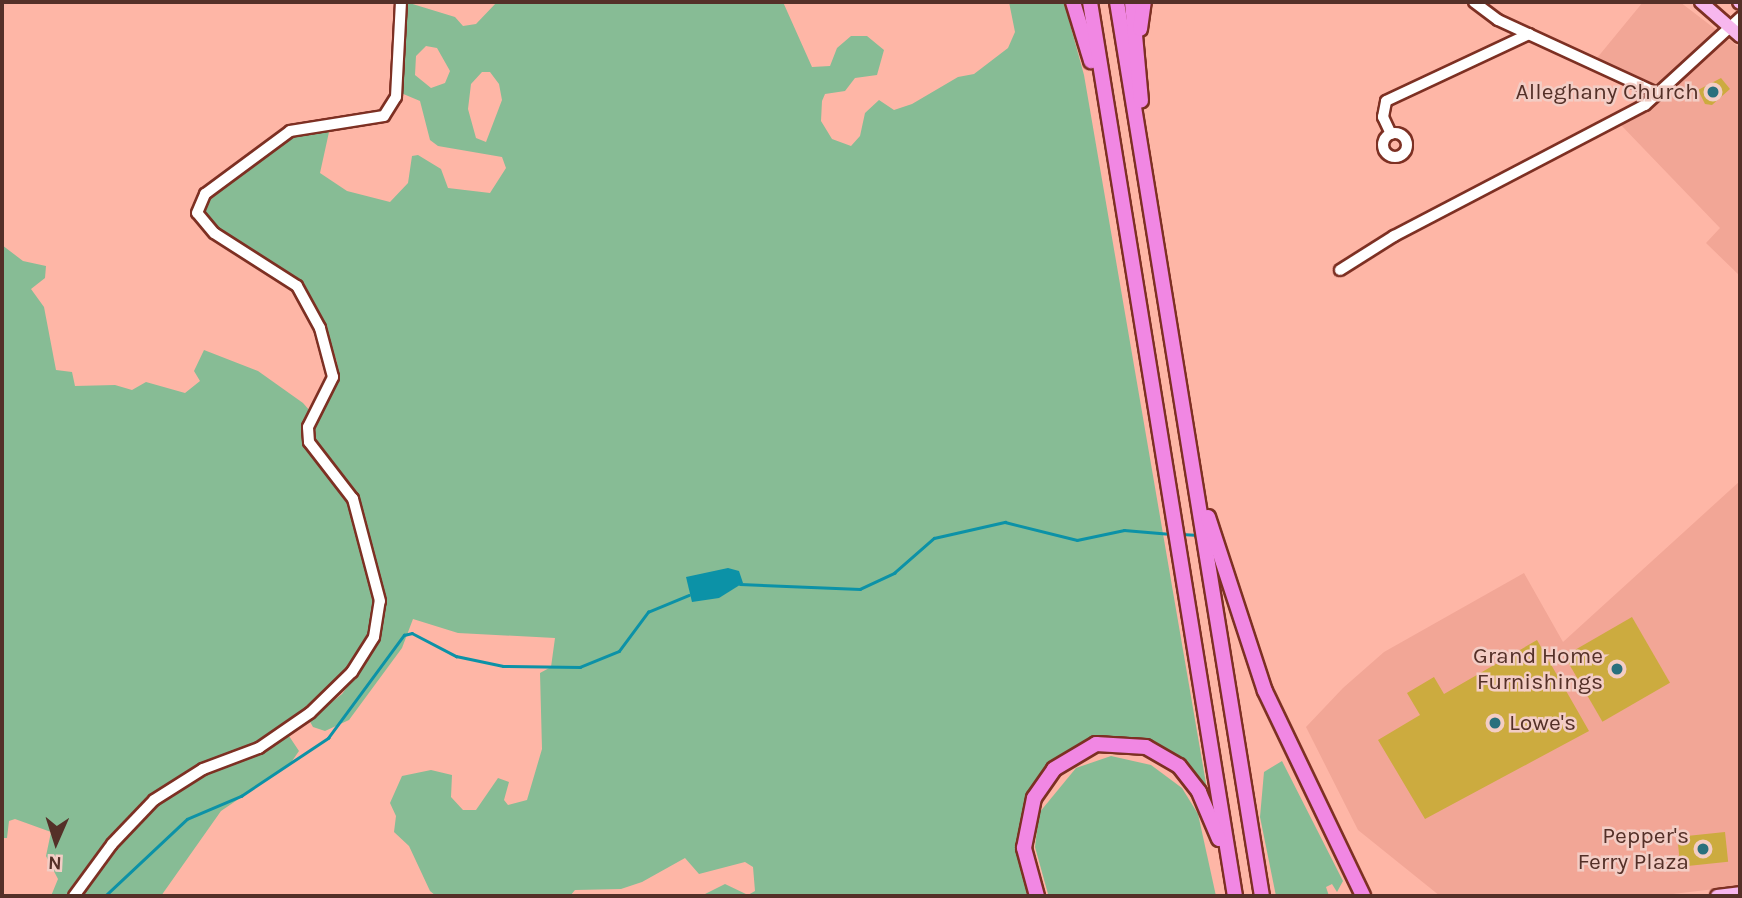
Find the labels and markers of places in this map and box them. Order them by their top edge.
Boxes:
place label: Alleghany Church [1516,78,1699,106]
marker: Alleghany Church [1705,84,1721,100]
place label: Grand Home Furnishings [1473,642,1603,696]
marker: Grand Home Furnishings [1609,661,1625,677]
place label: Lowe's [1509,709,1576,737]
marker: Lowe's [1487,715,1503,731]
place label: Pepper's Ferry Plaza [1578,822,1689,876]
marker: Pepper's Ferry Plaza [1695,841,1711,857]

